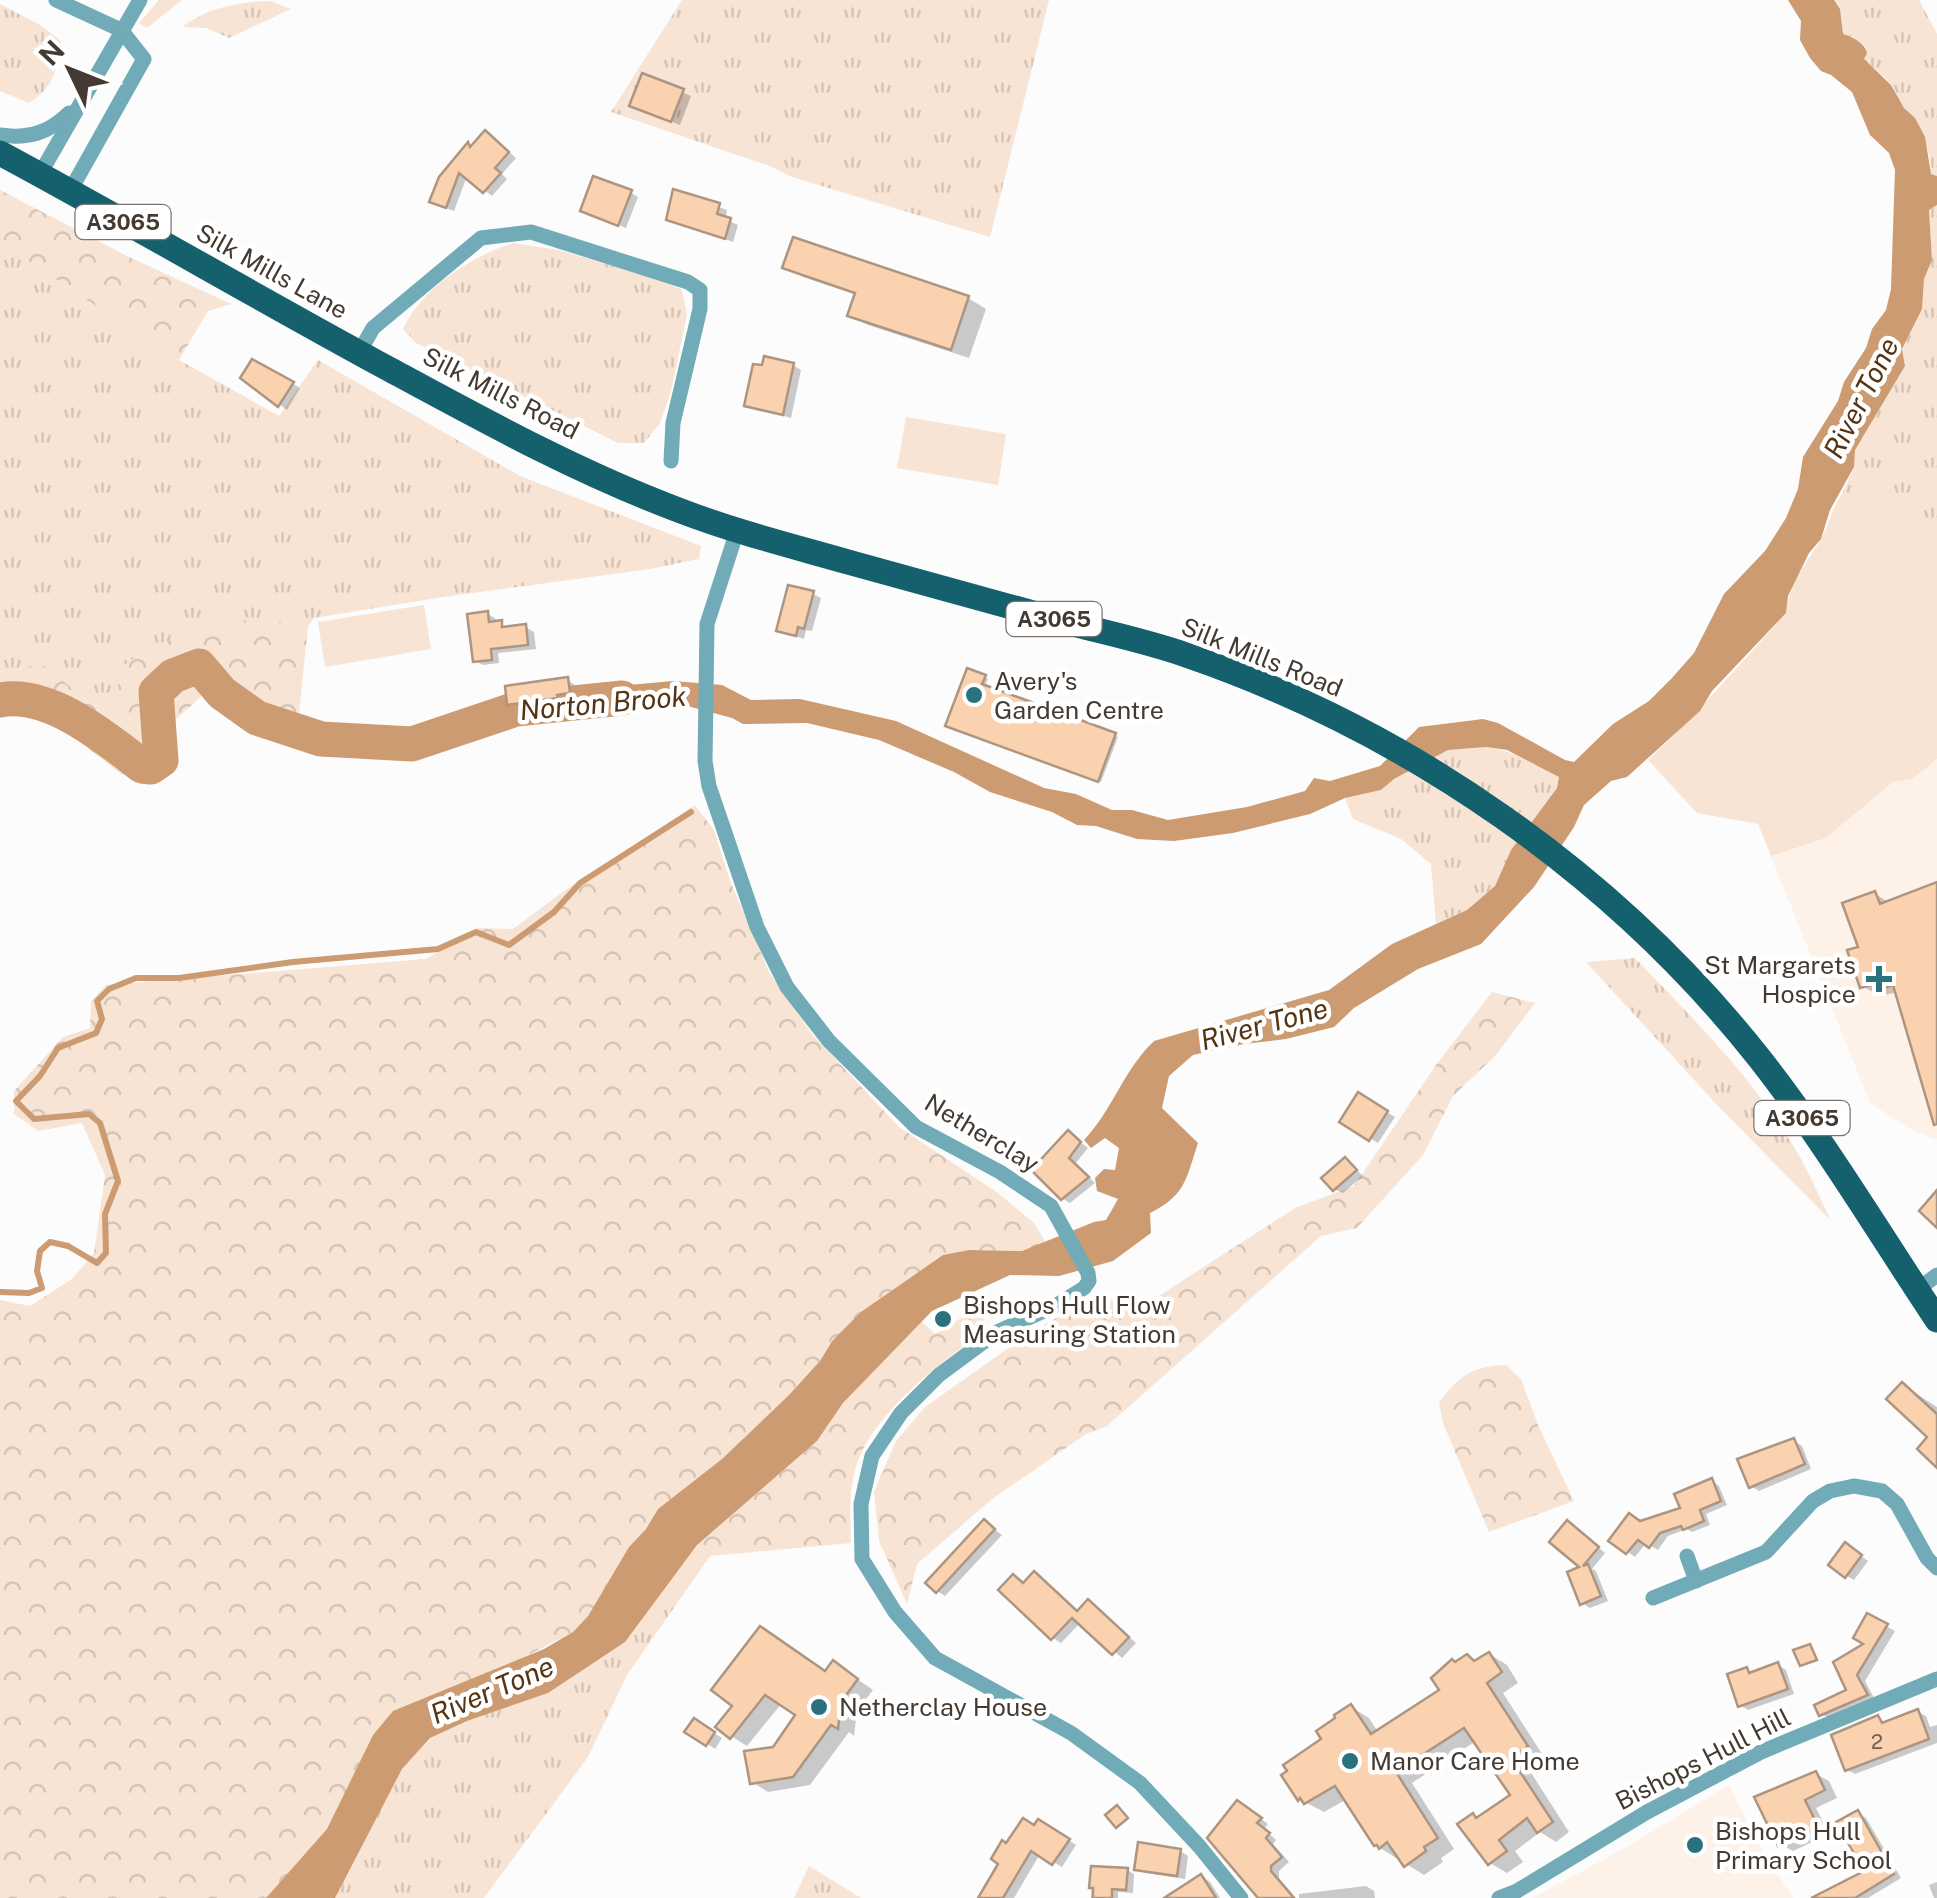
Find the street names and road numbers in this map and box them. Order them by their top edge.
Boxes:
road number: A3065 [76,205,170,239]
street label: Silk Mills Lane [191,217,353,325]
street label: Silk Mills Road [418,341,584,445]
road number: A3065 [1006,602,1102,636]
street label: Silk Mills Road [1177,611,1347,703]
street label: Netherclay [920,1087,1044,1179]
road number: A3065 [1754,1101,1850,1135]
street label: Bishops Hull Hill [1610,1702,1796,1816]

